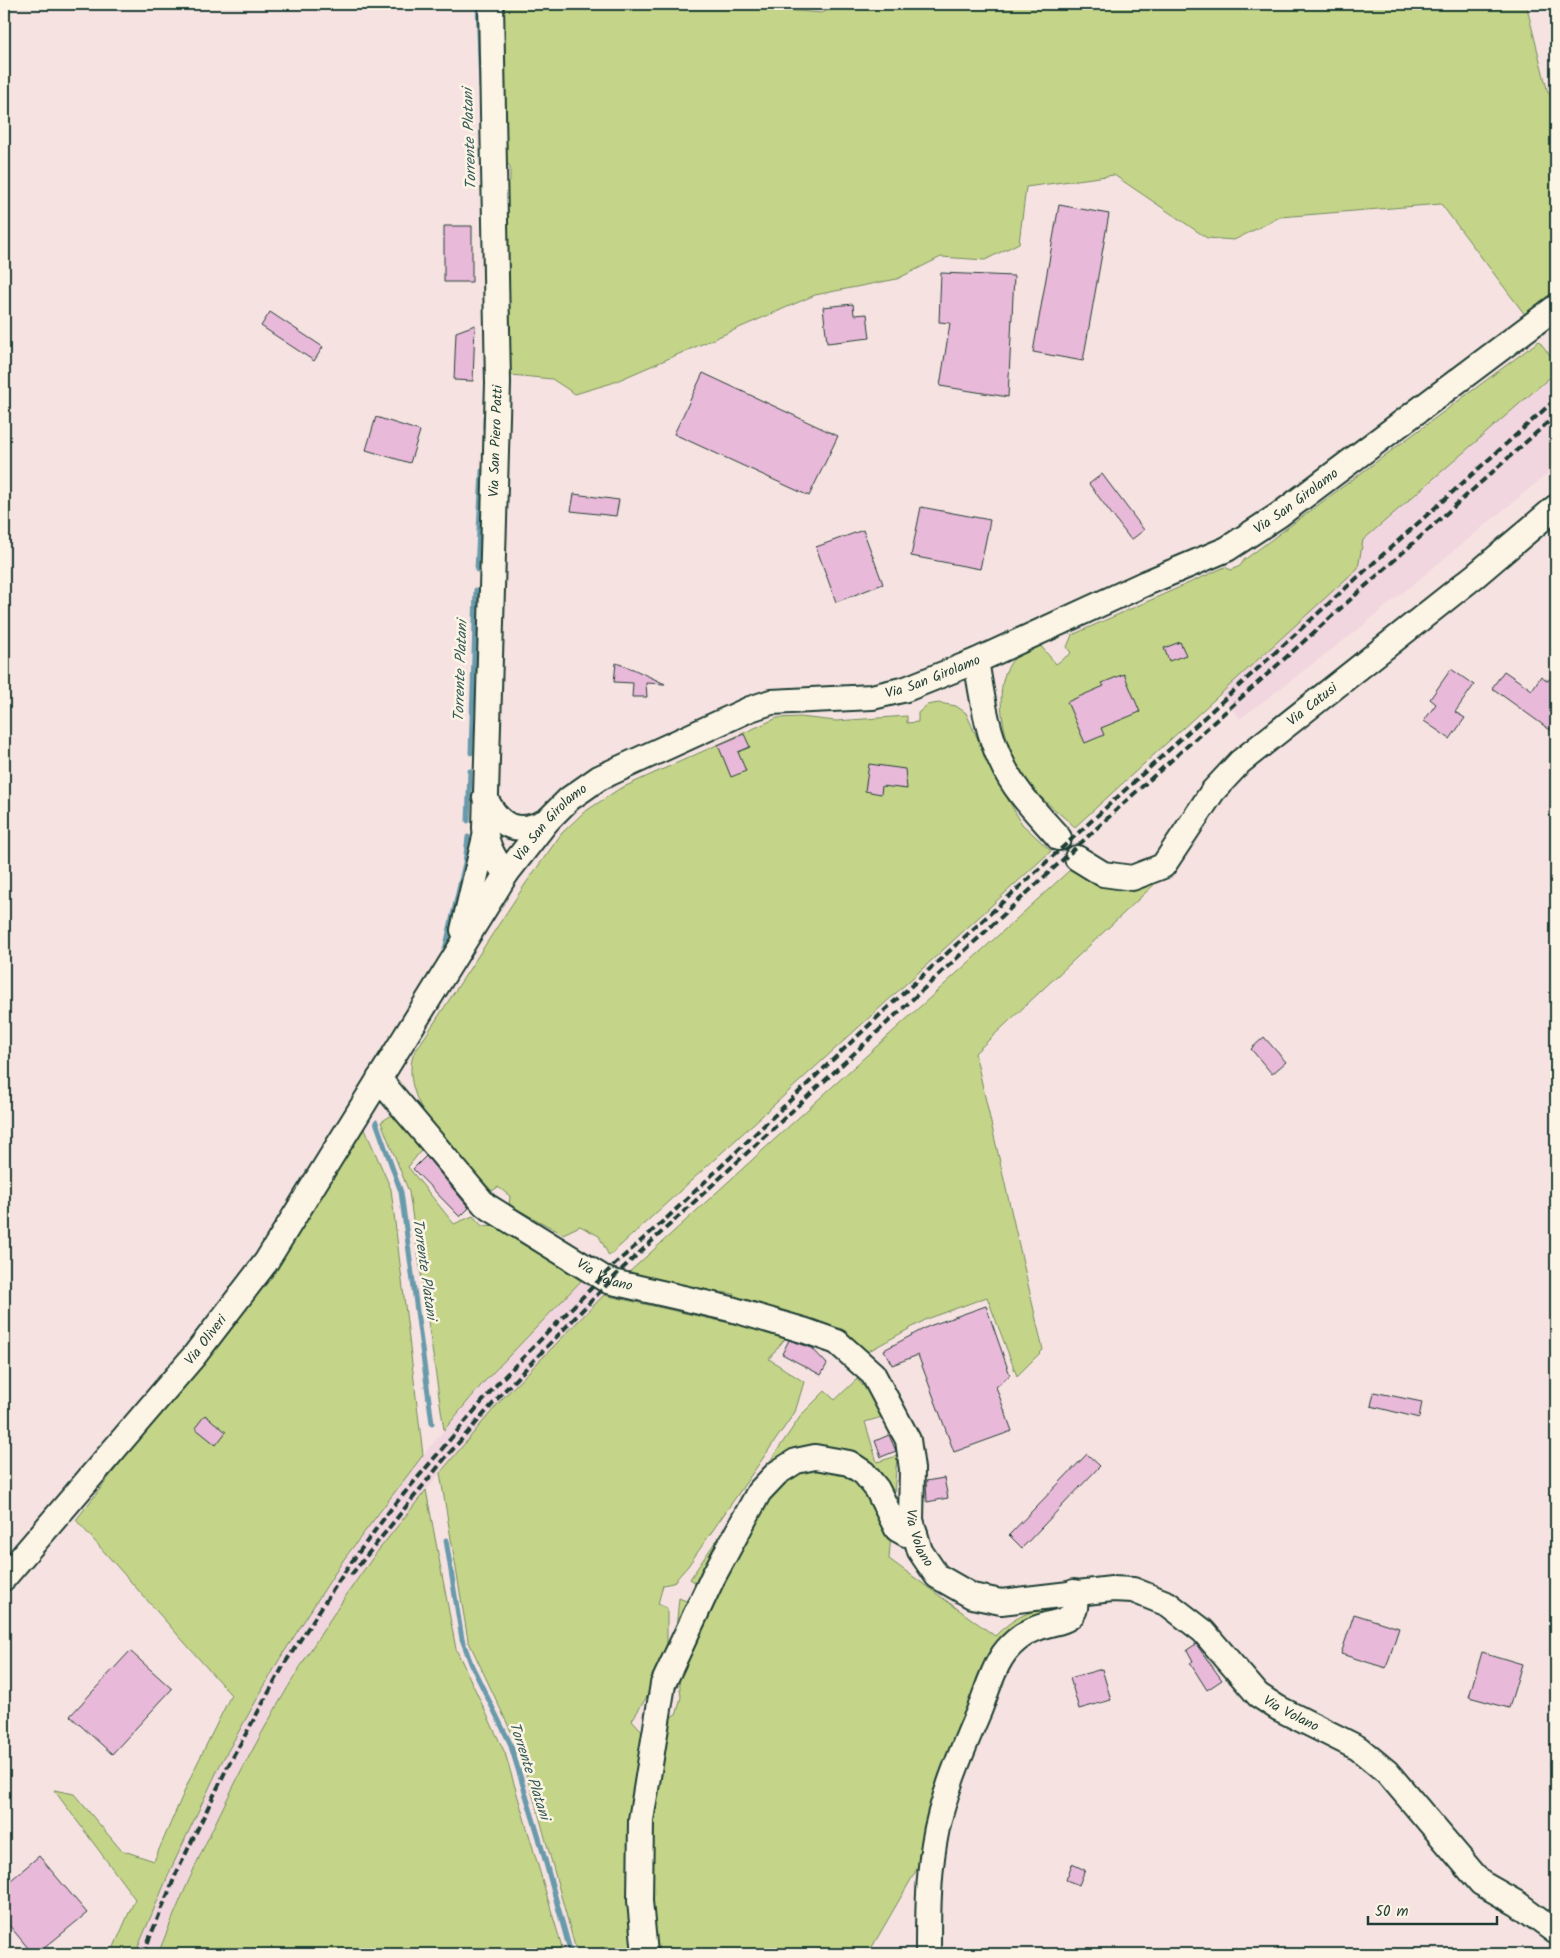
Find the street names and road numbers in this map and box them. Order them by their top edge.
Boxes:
street label: Via San Piero Patti [483,384,509,497]
street label: Via San Girolamo [1249,463,1343,540]
street label: Via San Girolamo [883,649,984,705]
street label: Via Catusi [1282,677,1343,732]
street label: Via San Girolamo [508,778,592,867]
street label: Via Volano [572,1253,635,1297]
street label: Via Oliveri [179,1310,233,1370]
street label: Via Volano [900,1509,939,1572]
street label: Via Volano [1258,1690,1323,1738]

